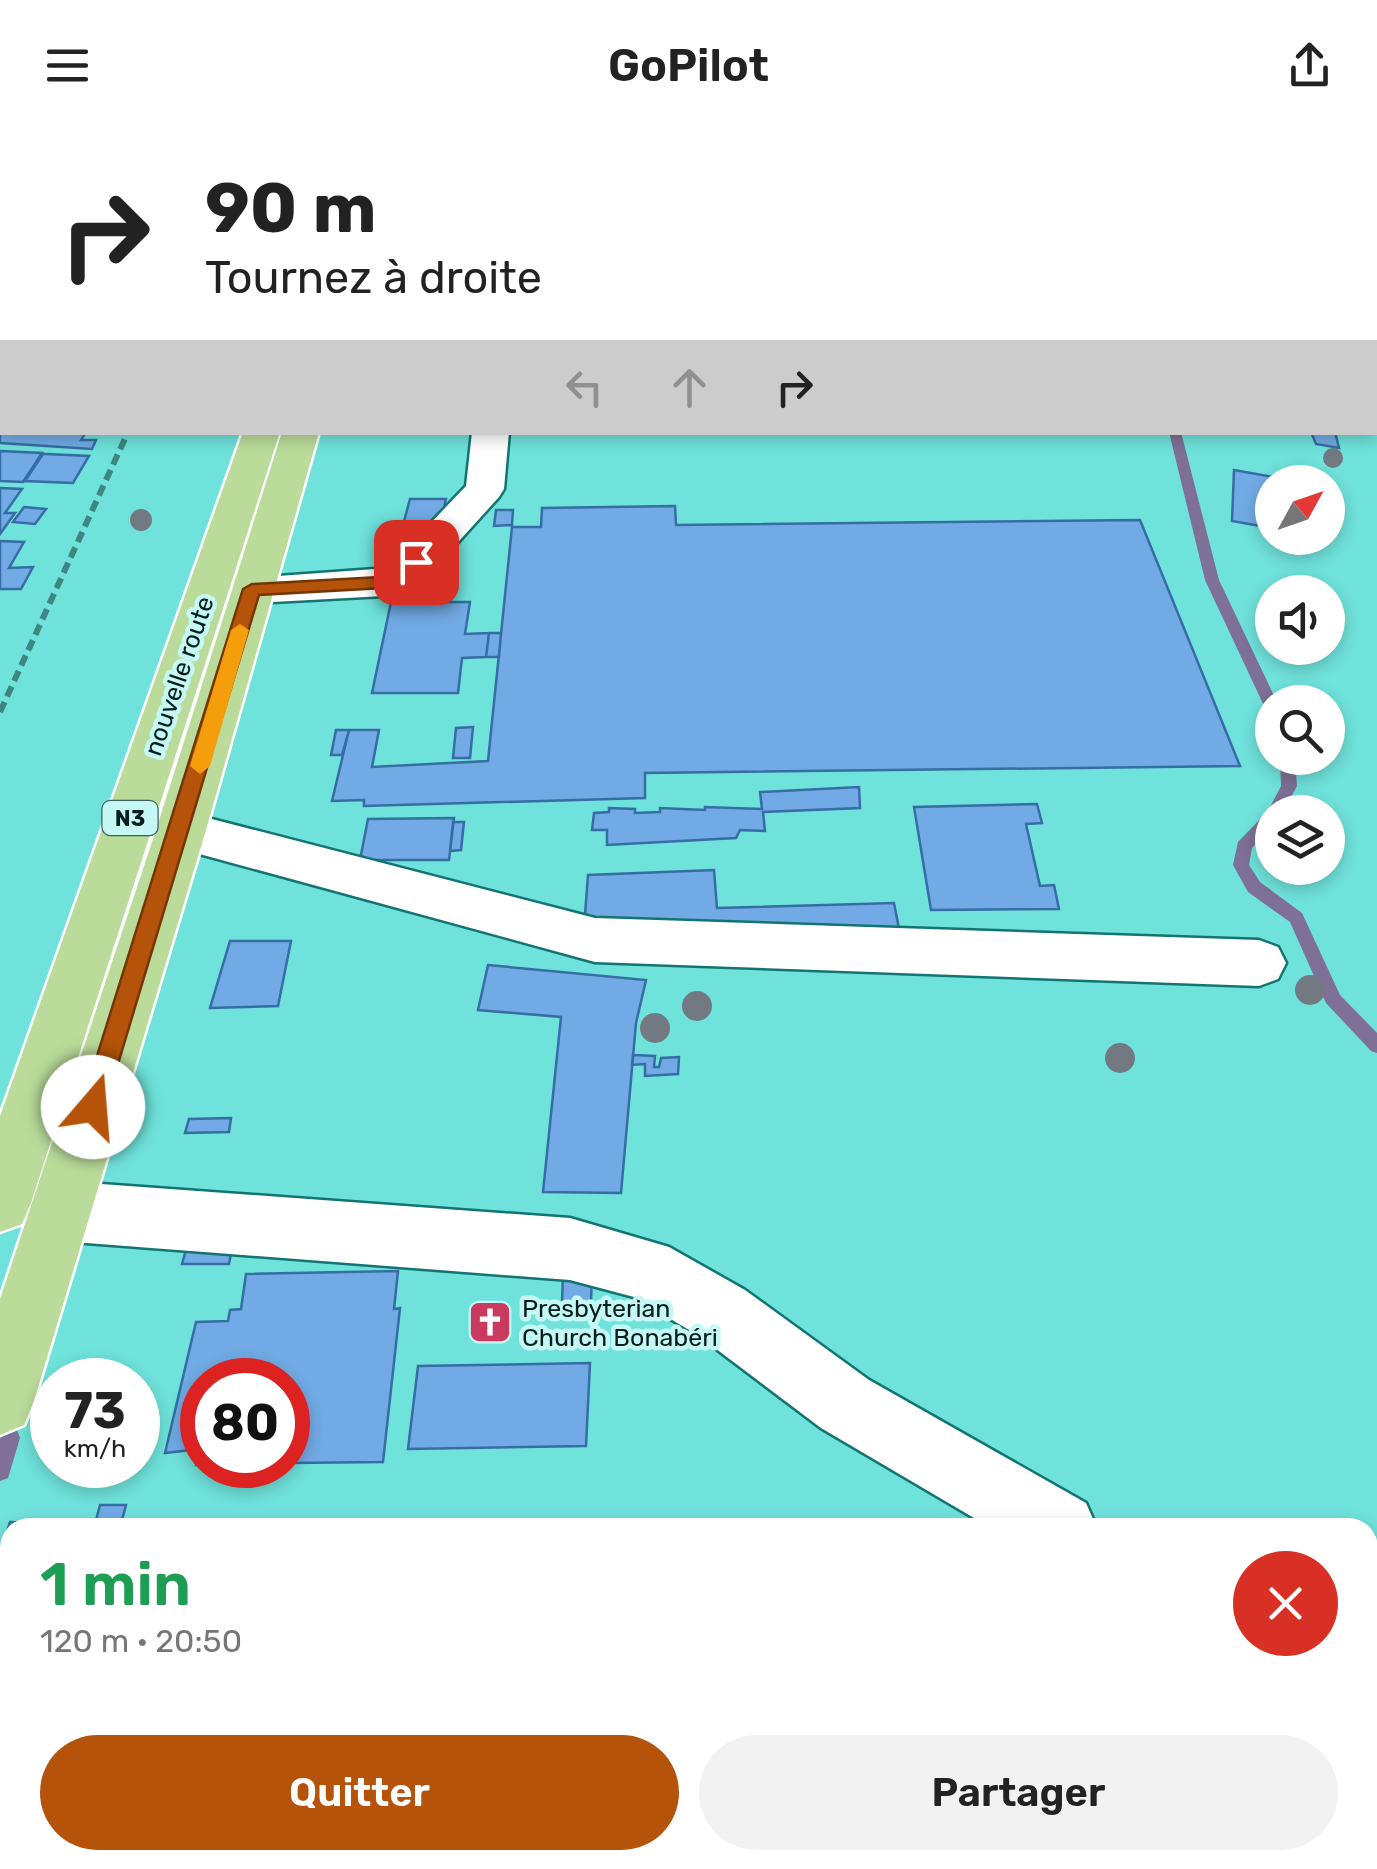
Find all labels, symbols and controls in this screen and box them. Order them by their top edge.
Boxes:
icon: menu [40,38,95,93]
icon: share [1282,38,1337,93]
text: GoPilot [608,39,769,92]
text: 90 m [205,167,377,250]
icon: right [40,170,170,300]
text: Tournez à droite [205,251,542,304]
icon: left [557,360,612,415]
icon: ahead [662,360,717,415]
icon: right [767,360,822,415]
north arrow [1255,465,1345,555]
map controls [1255,465,1345,885]
pin [374,520,459,605]
icon: arrive [389,535,444,590]
button: sound [1255,575,1345,665]
street label: nouvelle route [138,592,220,760]
button: search [1255,685,1345,775]
button: layers [1255,795,1345,885]
road number: N3 [102,801,158,835]
position arrow [41,1055,145,1159]
place label: Presbyterian Church Bonabéri [522,1294,718,1352]
church icon: Presbyterian Church Bonabéri [467,1299,513,1345]
speed limit sign: 80 [180,1358,310,1488]
text: 73 [64,1381,126,1441]
text: km/h [64,1434,126,1463]
text: 1 min [40,1549,191,1620]
button: close [1233,1551,1338,1656]
text: 120 m · 20:50 [40,1622,242,1660]
button: Quitter [40,1735,679,1850]
button: Partager [699,1735,1338,1850]

